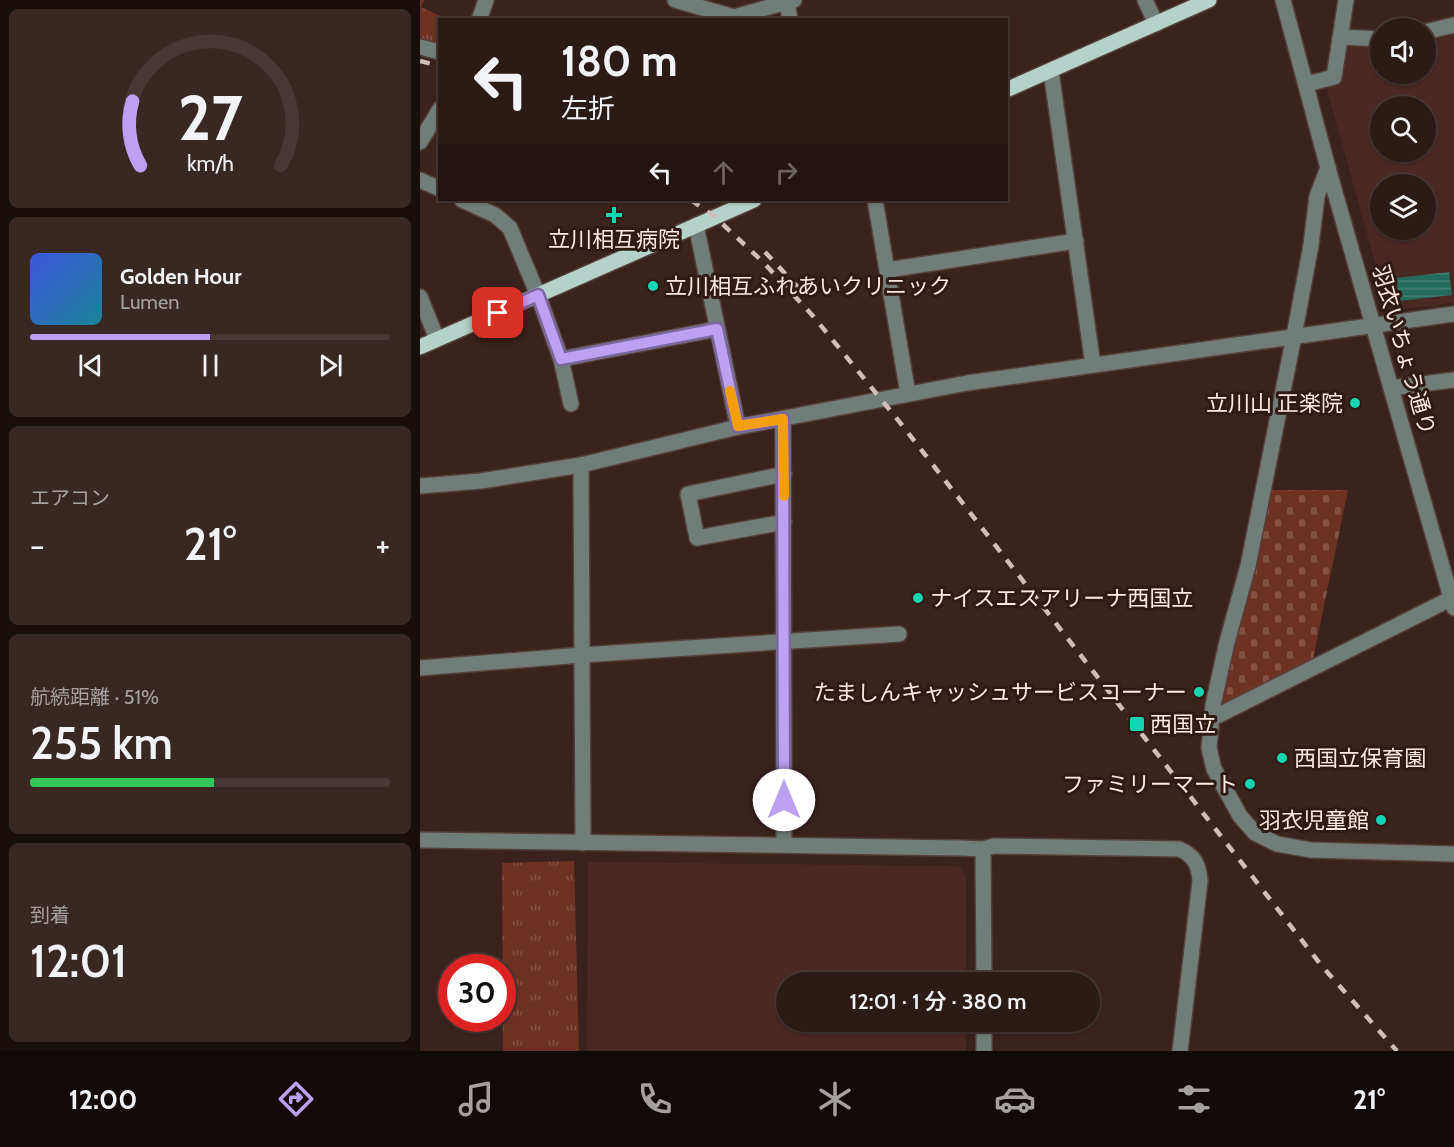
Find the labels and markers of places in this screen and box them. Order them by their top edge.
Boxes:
marker: 立川相互病院 [605,206,623,224]
place label: 立川相互病院 [548,226,680,253]
place label: 立川相互ふれあいクリニック [665,273,951,300]
marker: 立川相互ふれあいクリニック [646,279,660,293]
pin [472,287,523,338]
place label: 立川山 正楽院 [1206,390,1343,417]
marker: 立川山 正楽院 [1348,396,1362,410]
place label: ナイスエスアリーナ西国立 [930,585,1193,612]
marker: ナイスエスアリーナ西国立 [911,591,925,605]
place label: たましんキャッシュサービスコーナー [814,679,1187,706]
marker: たましんキャッシュサービスコーナー [1192,685,1206,699]
place label: 西国立 [1150,711,1216,738]
marker: 西国立 [1128,715,1146,733]
place label: 西国立保育園 [1294,745,1426,772]
marker: 西国立保育園 [1275,751,1289,765]
place label: ファミリーマート [1062,771,1238,798]
marker: ファミリーマート [1243,777,1257,791]
place label: 羽衣児童館 [1259,807,1369,834]
marker: 羽衣児童館 [1374,813,1388,827]

